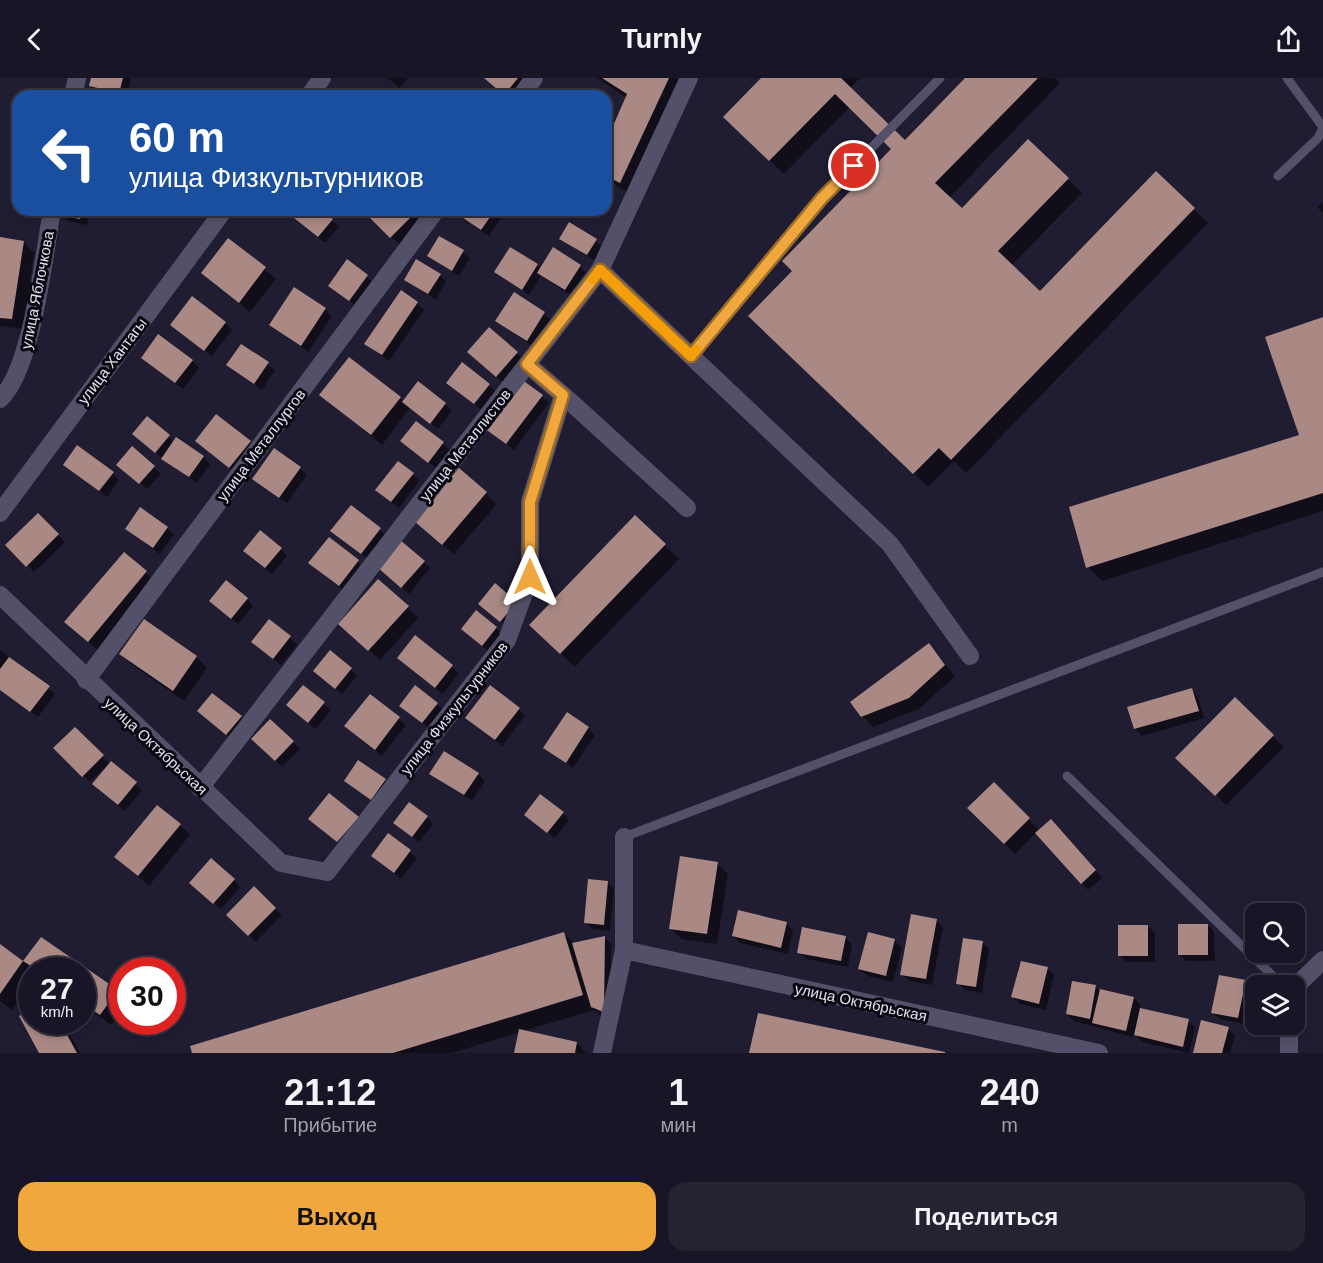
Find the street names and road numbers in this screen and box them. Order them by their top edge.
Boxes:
street label: улица Яблочкова [17,229,57,351]
street label: улица Хантагы [74,315,150,407]
street label: улица Металлургов [213,386,309,504]
street label: улица Металлистов [416,386,514,504]
street label: улица Физкультурников [397,638,511,778]
street label: улица Октябрьская [101,694,211,798]
street label: улица Октябрьская [793,980,929,1024]

